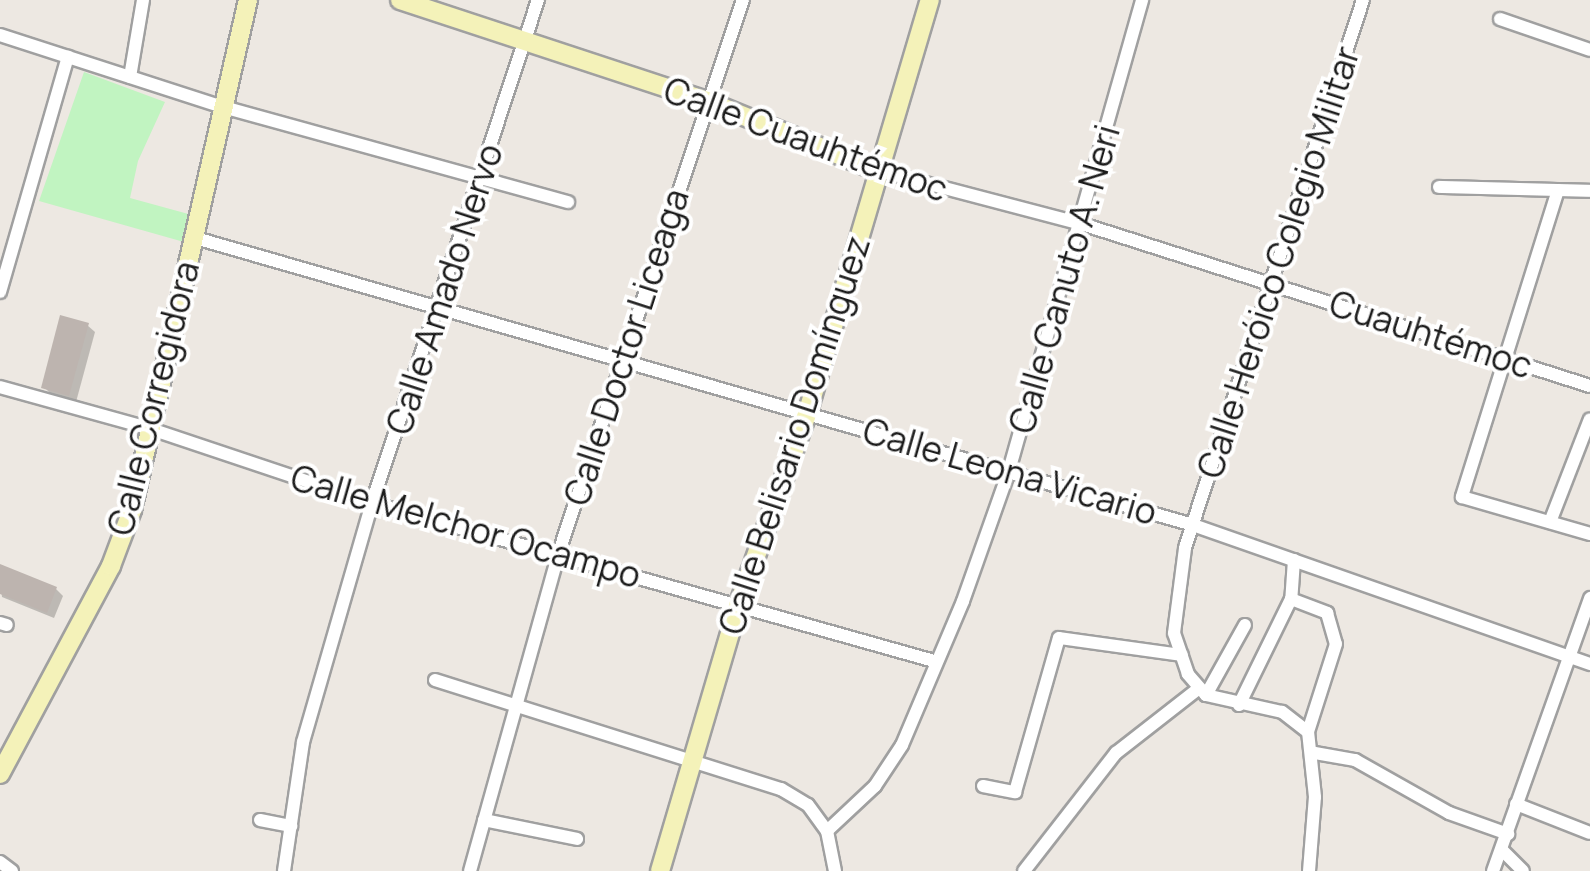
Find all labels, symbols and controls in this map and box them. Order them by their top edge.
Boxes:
street label: Calle Heróico Colegio Militar [1188,41,1368,483]
street label: Calle Cuauhtémoc [658,68,954,210]
street label: Calle Canuto A. Neri [1000,120,1128,438]
street label: Calle Amado Nervo [377,139,511,439]
street label: Calle Doctor Liceaga [555,184,697,510]
street label: Calle Belisario Domínguez [710,231,878,639]
street label: Calle Corregidora [99,257,207,539]
street label: Cuauhtémoc [1324,282,1538,386]
street label: Calle Leona Vicario [858,409,1162,533]
street label: Calle Melchor Ocampo [286,456,646,596]

